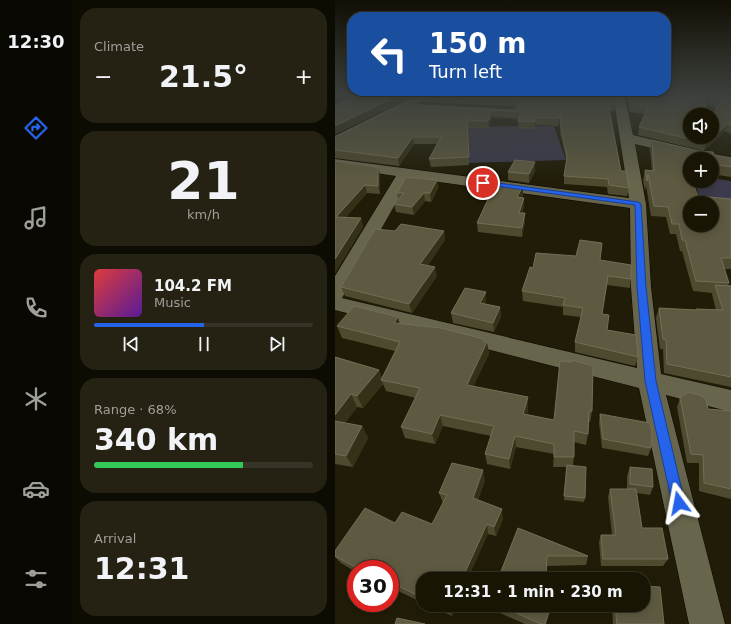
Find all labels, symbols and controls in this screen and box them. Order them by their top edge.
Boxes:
text: 150 m [429,27,526,60]
icon: left [363,28,415,80]
text: 12:30 [7,31,65,52]
text: Climate [94,39,144,54]
text: 21.5° [159,59,248,94]
text: Turn left [429,61,502,82]
text: − [94,64,112,89]
text: + [295,64,313,89]
map controls [683,108,719,232]
button: sound [683,108,719,144]
icon: directions [22,114,50,142]
text: 21 [167,151,240,211]
button: + [683,152,719,188]
pin [466,166,500,200]
icon: arrive [472,172,494,194]
button: − [683,196,719,232]
icon: music [22,204,50,232]
text: km/h [187,207,220,222]
text: 104.2 FM [154,277,232,295]
icon: phone [22,294,50,322]
text: Music [154,295,191,310]
icon: previous [120,333,142,355]
icon: pause [193,333,215,355]
icon: next [266,333,288,355]
icon: climate [22,385,50,413]
text: Range · 68% [94,402,177,417]
text: 340 km [94,422,218,457]
icon: car [22,475,50,503]
position arrow [658,482,700,524]
text: Arrival [94,531,136,546]
text: 12:31 [94,551,190,586]
speed limit sign: 30 [347,560,399,612]
icon: filters [22,565,50,593]
text: 12:31 · 1 min · 230 m [443,583,623,601]

